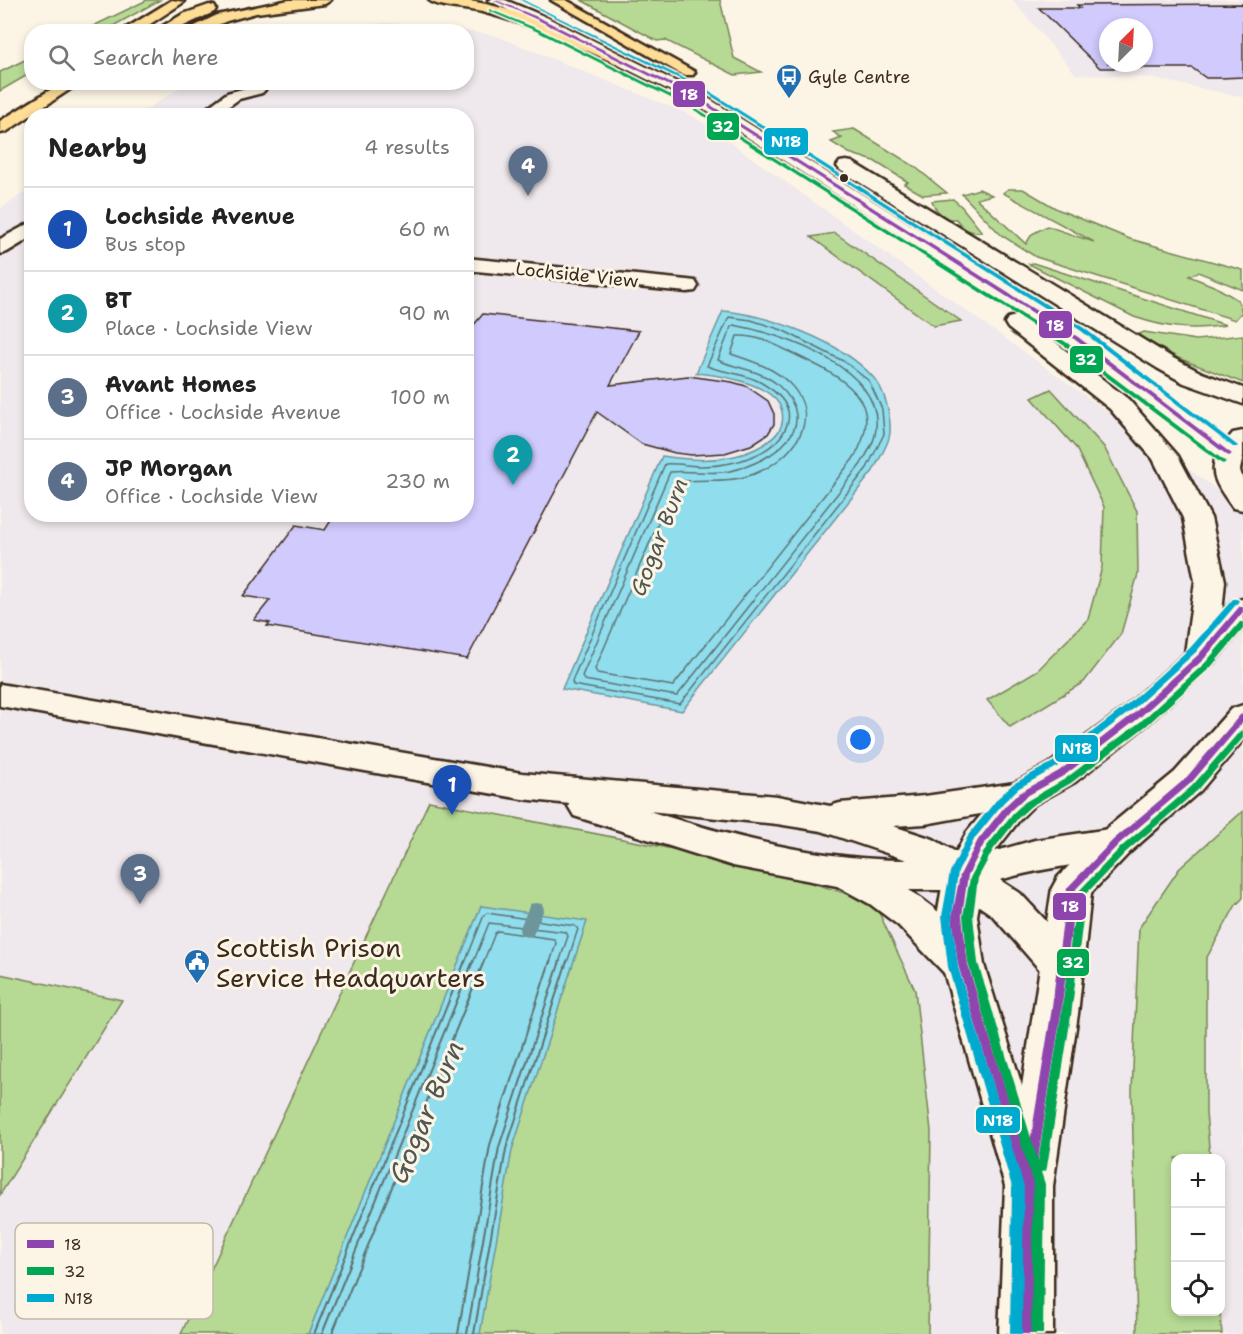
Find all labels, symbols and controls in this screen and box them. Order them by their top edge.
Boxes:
north arrow [1099,18,1153,72]
search box [24,24,474,90]
icon: search [45,41,78,74]
text: Search here [93,43,219,72]
bus stop icon: Gyle Centre [774,62,804,100]
place label: Gyle Centre [808,65,910,89]
line badge: 18 [672,80,706,108]
text: 18 [680,84,698,105]
line badge: 32 [706,112,740,141]
text: 32 [712,116,734,137]
line badge: N18 [763,127,809,156]
text: Nearby [48,130,147,165]
text: N18 [771,131,801,152]
text: 4 results [364,134,450,160]
pin: 4 [508,146,548,196]
unlabelled marker [838,172,850,184]
text: Lochside Avenue [105,202,295,231]
text: 1 [63,216,72,242]
text: 60 m [398,216,450,242]
text: Bus stop [105,231,186,257]
street label: Lochside View [514,257,640,293]
text: BT [105,286,132,315]
text: 2 [61,300,75,326]
text: 90 m [398,300,450,326]
line badge: 18 [1038,310,1073,339]
text: Place · Lochside View [105,315,313,341]
text: 18 [1046,315,1064,336]
line badge: 32 [1069,345,1104,374]
text: 32 [1075,349,1097,370]
text: Avant Homes [105,370,257,399]
text: 3 [61,384,75,410]
text: 100 m [390,384,450,410]
text: Office · Lochside Avenue [105,399,341,425]
pin: 2 [494,436,532,485]
text: JP Morgan [105,454,232,483]
text: 4 [61,468,75,494]
text: 230 m [385,468,450,494]
water label: Gogar Burn [623,474,695,600]
text: Office · Lochside View [105,483,318,509]
your location [846,725,875,754]
line badge: N18 [1054,734,1099,763]
text: N18 [1062,738,1092,759]
pin: 1 [432,766,472,815]
pin: 3 [120,854,160,904]
line badge: 18 [1052,892,1087,921]
text: 18 [1061,896,1079,917]
place label: Scottish Prison Service Headquarters [216,930,485,995]
public building icon: Scottish Prison Service Headquarters [182,947,212,985]
line badge: 32 [1056,948,1090,977]
text: 32 [1062,952,1084,973]
water label: Gogar Burn [379,1035,473,1189]
line badge: N18 [975,1106,1021,1134]
text: N18 [983,1110,1013,1131]
map controls [1171,1154,1225,1316]
button: + [1171,1154,1225,1208]
button: − [1171,1208,1225,1262]
legend [15,1223,213,1319]
text: 18 [64,1234,82,1255]
text: 32 [64,1261,85,1282]
button: locate [1171,1262,1225,1316]
text: N18 [64,1288,94,1309]

